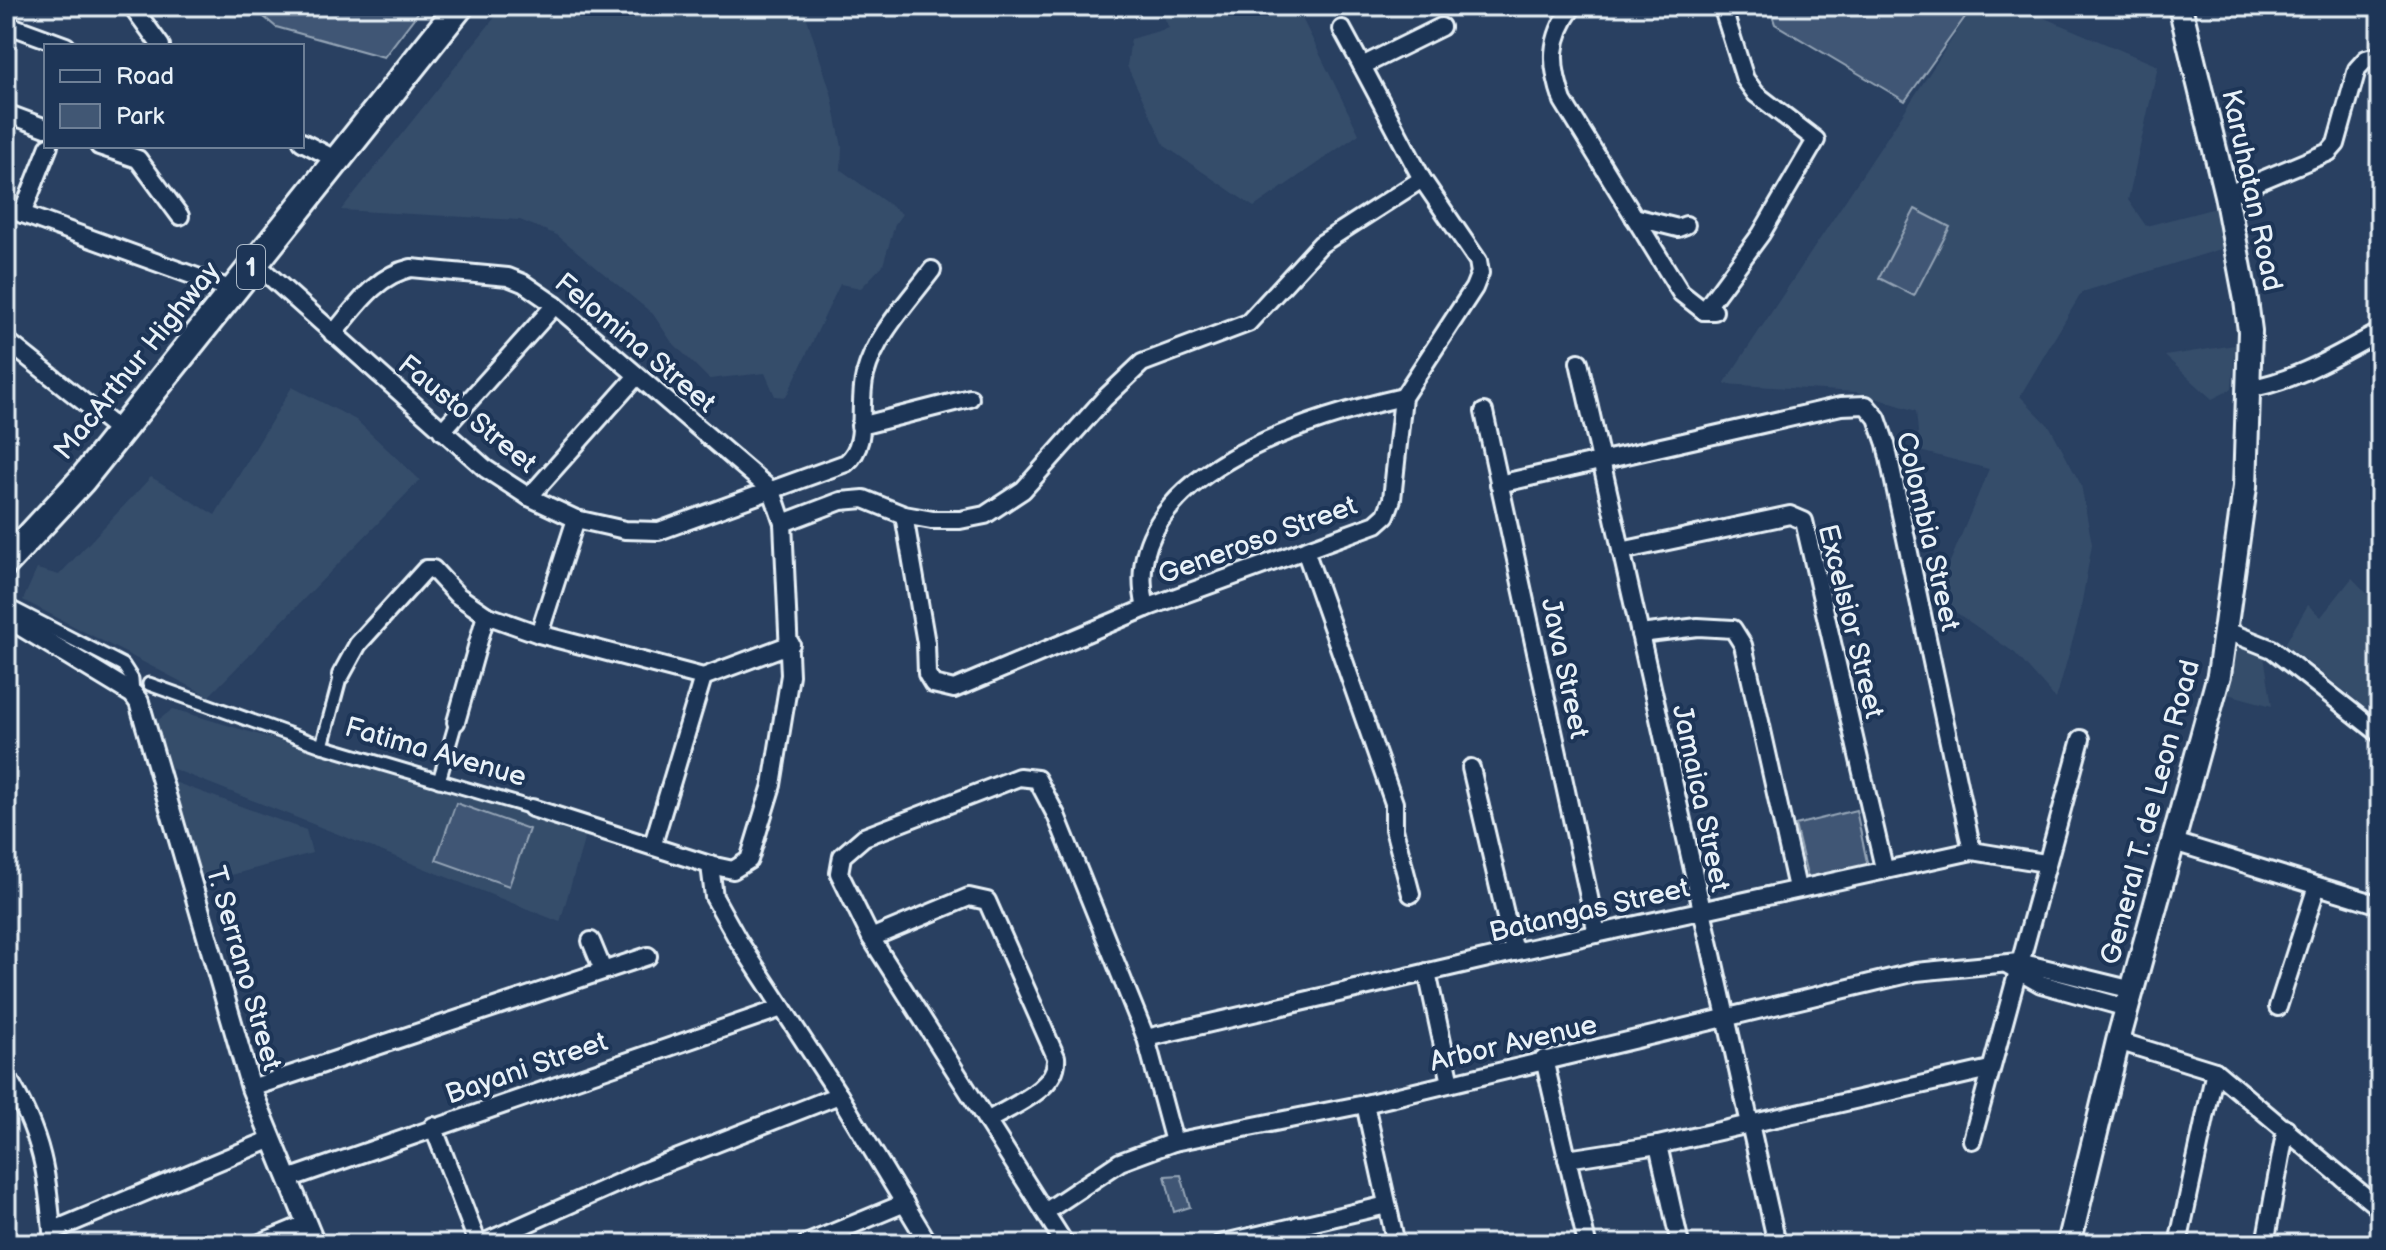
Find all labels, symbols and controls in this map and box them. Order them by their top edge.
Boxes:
legend [44,44,304,148]
text: Road [116,62,174,91]
street label: Karuhatan Road [2214,86,2289,294]
text: Park [116,102,164,131]
road number: 1 [237,245,265,289]
street label: MacArthur Highway [47,255,227,467]
street label: Felomina Street [548,266,722,420]
street label: Fausto Street [391,348,543,480]
street label: Colombia Street [1889,429,1967,634]
street label: Generoso Street [1154,489,1362,592]
street label: Excelsior Street [1810,521,1891,722]
street label: Java Street [1534,595,1596,742]
street label: General T. de Leon Road [2094,656,2207,968]
street label: Jamaica Street [1665,702,1737,895]
street label: Fatima Avenue [341,711,530,794]
street label: T. Serrano Street [199,863,289,1075]
street label: Batangas Street [1486,871,1693,950]
street label: Arbor Avenue [1427,1008,1600,1079]
street label: Bayani Street [441,1025,612,1112]

